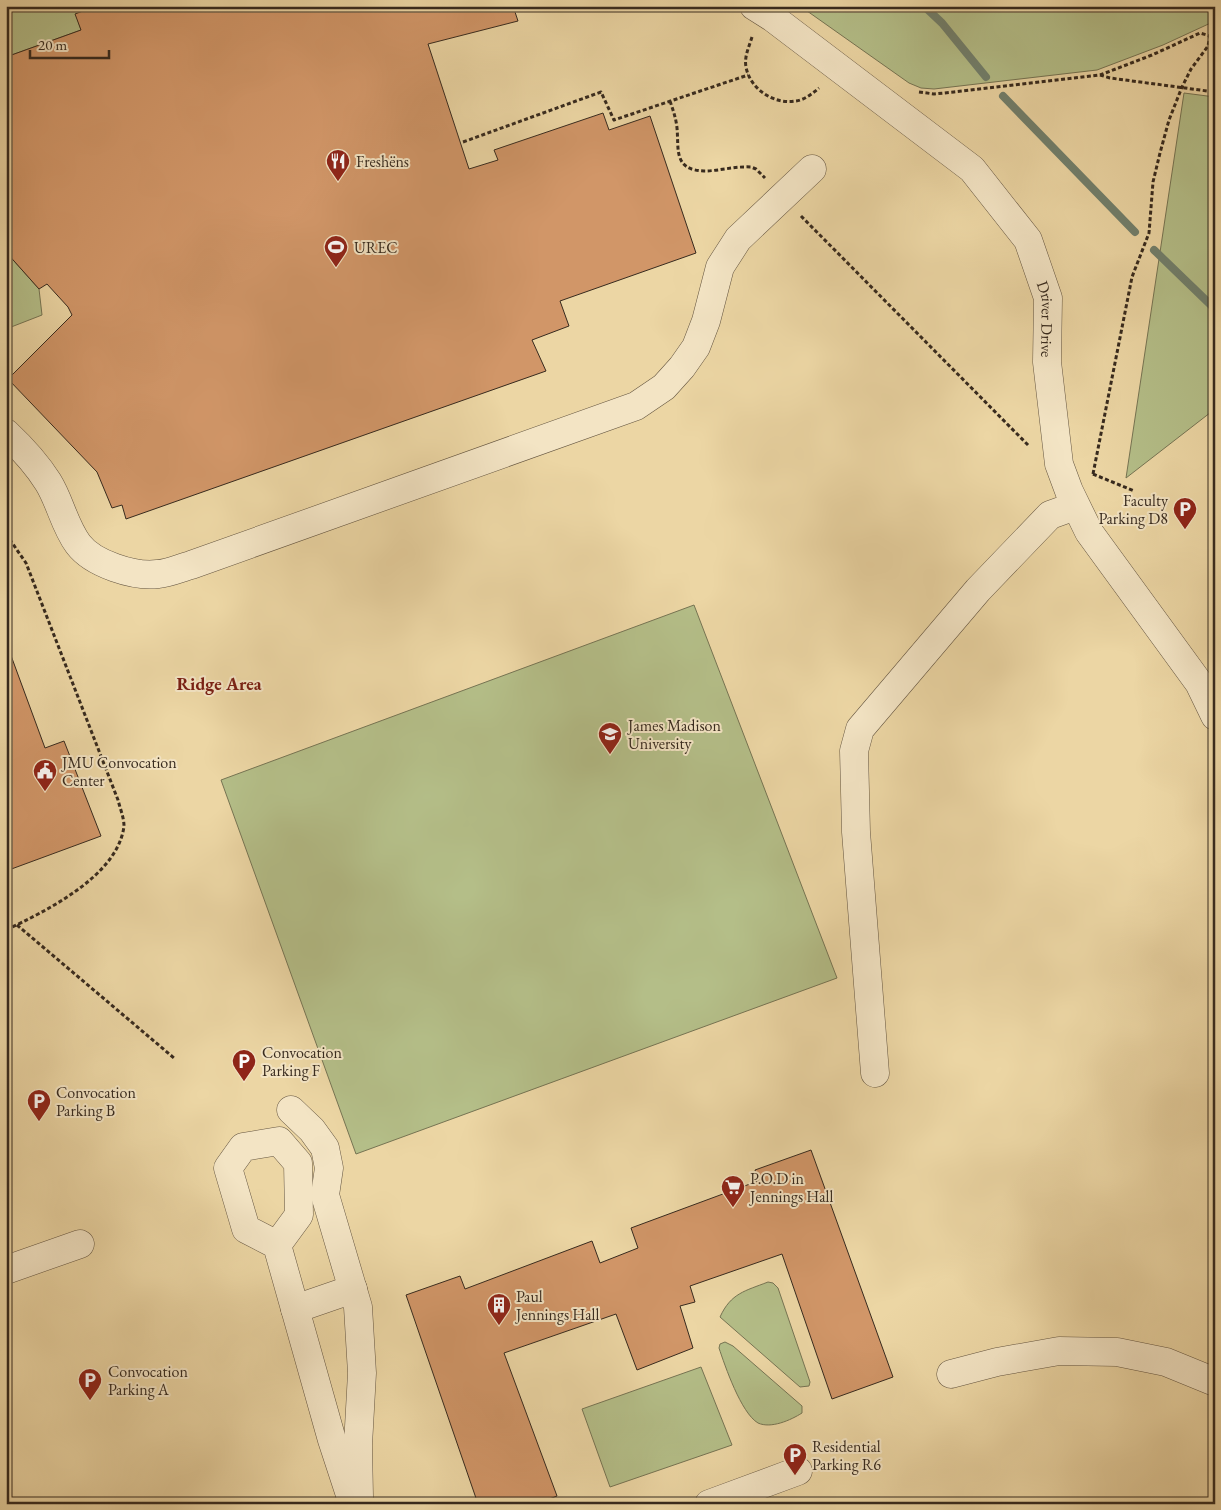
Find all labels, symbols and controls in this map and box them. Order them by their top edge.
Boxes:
scale bar [30,28,109,60]
text: 20 m [38,35,67,54]
restaurant icon: Freshëns [325,148,351,182]
place label: Freshëns [356,151,409,172]
sports icon: UREC [323,234,349,268]
place label: UREC [354,237,398,258]
street label: Driver Drive [1032,278,1058,358]
place label: Faculty Parking D8 [1098,490,1169,529]
parking icon: Faculty Parking D8 [1172,496,1198,530]
district label: Ridge Area [176,672,262,695]
place label: James Madison University [626,715,721,754]
school or university icon: James Madison University [597,721,623,755]
place label: JMU Convocation Center [60,752,177,791]
public building icon: JMU Convocation Center [32,758,58,792]
place label: Convocation Parking F [262,1042,342,1081]
parking icon: Convocation Parking F [231,1048,257,1082]
place label: Convocation Parking B [56,1082,136,1121]
parking icon: Convocation Parking B [26,1088,52,1122]
place label: P.O.D in Jennings Hall [748,1168,833,1207]
supermarket icon: P.O.D in Jennings Hall [720,1174,746,1208]
place label: Paul Jennings Hall [514,1286,599,1325]
building icon: Paul Jennings Hall [486,1292,512,1326]
place label: Convocation Parking A [108,1361,188,1400]
parking icon: Convocation Parking A [77,1367,103,1401]
place label: Residential Parking R6 [812,1436,881,1475]
parking icon: Residential Parking R6 [782,1442,808,1476]

